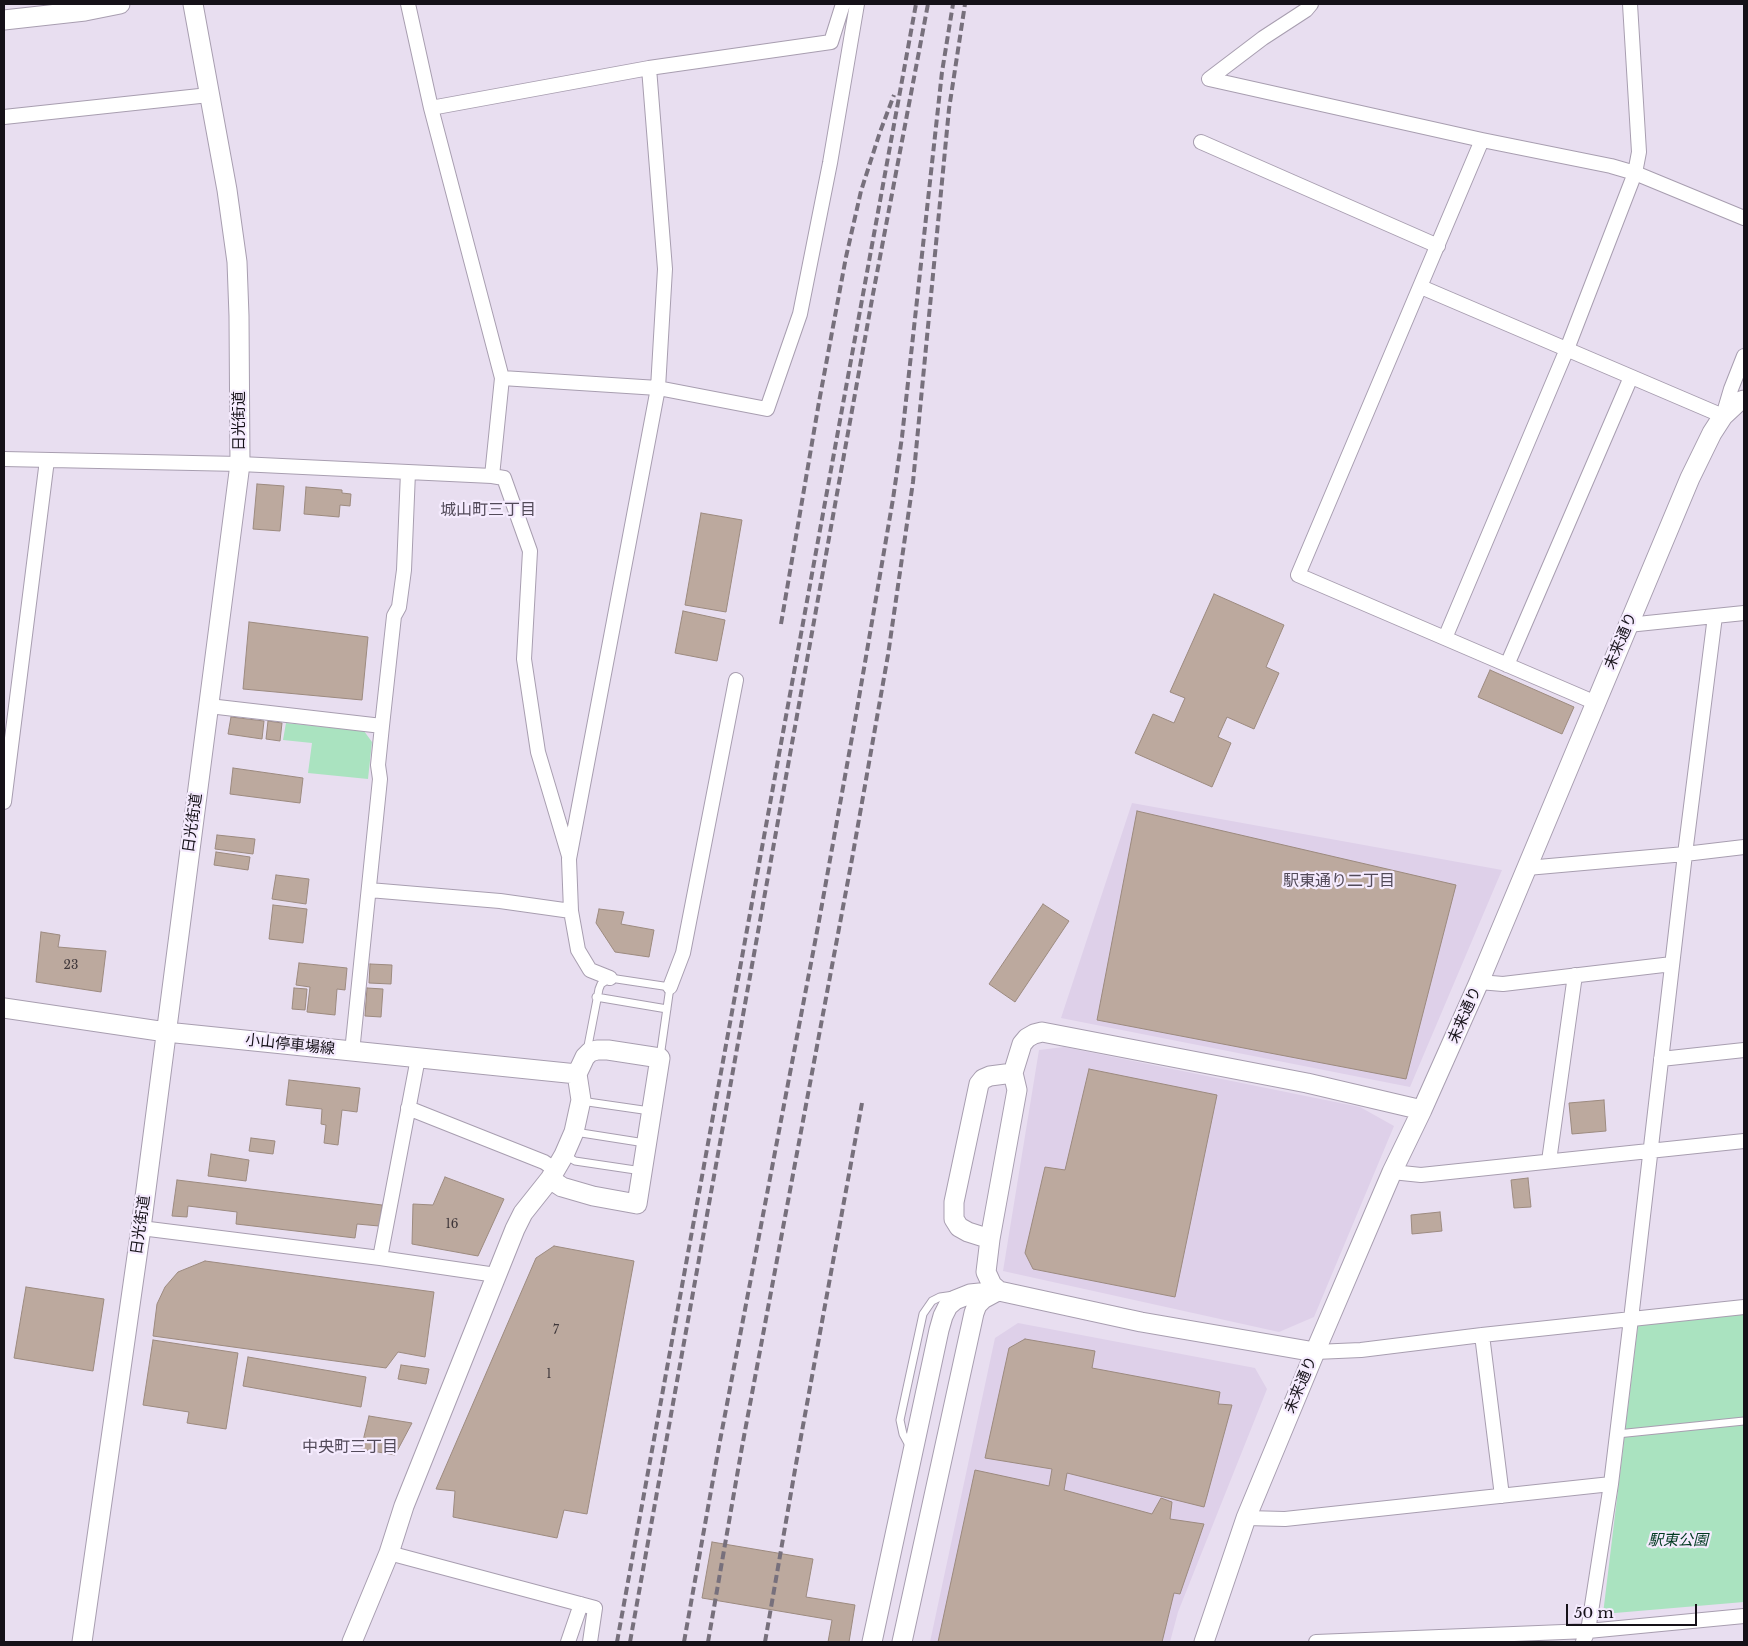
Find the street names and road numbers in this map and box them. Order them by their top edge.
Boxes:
street label: 日光街道 [231,391,249,451]
street label: 未来通り [1601,610,1641,672]
street label: 日光街道 [180,792,206,854]
street label: 未来通り [1445,984,1485,1046]
street label: 小山停車場線 [244,1031,336,1059]
street label: 日光街道 [128,1194,154,1256]
street label: 未来通り [1281,1354,1321,1416]

